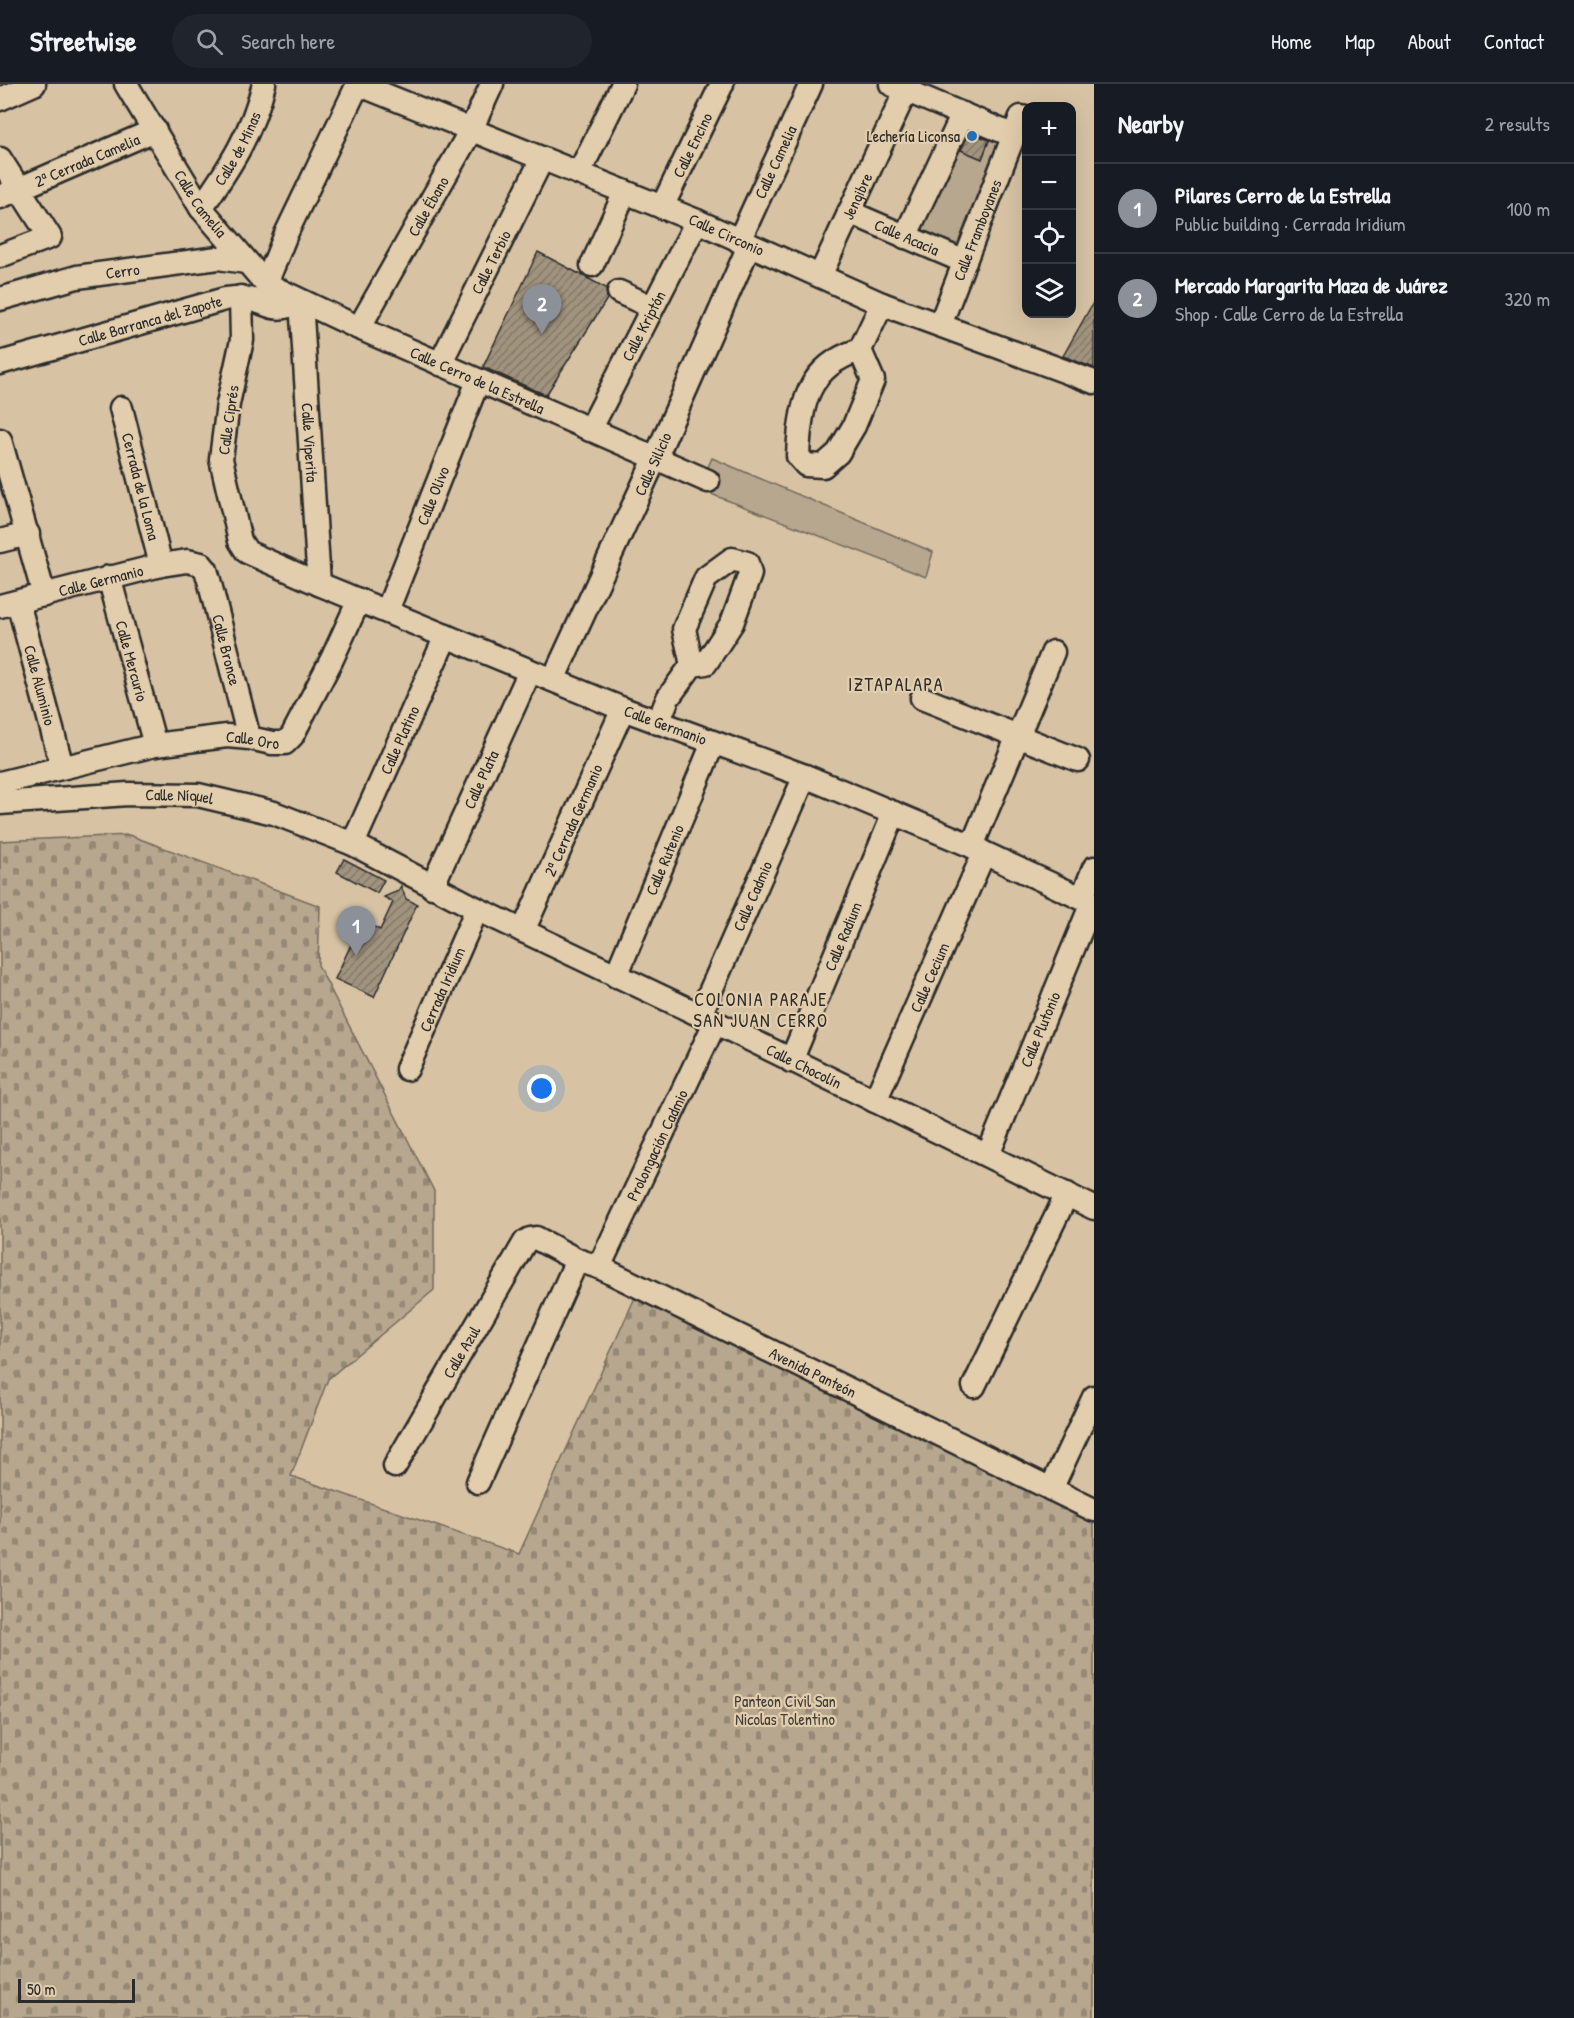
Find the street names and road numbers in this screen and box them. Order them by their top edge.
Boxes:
street label: Calle de Minas [209,108,266,190]
street label: Calle Encino [667,108,718,181]
street label: Calle Camelia [749,122,802,202]
street label: 2ª Cerrada Camelia [31,128,143,192]
street label: Calle Camelia [169,165,232,242]
street label: Jengibre [837,169,878,223]
street label: Calle Ébano [402,172,454,240]
street label: Calle Framboyanes [947,176,1007,284]
street label: Calle Circonio [686,208,768,261]
street label: Calle Acacia [871,213,943,261]
street label: Calle Terbio [466,226,516,298]
street label: Cerro [104,258,141,284]
street label: Calle Kriptón [616,287,670,365]
street label: Calle Barranca del Zapote [76,289,225,351]
street label: Calle Cerro de la Estrella [407,341,548,419]
street label: Calle Ciprés [212,384,244,456]
street label: Calle Viperita [297,402,324,483]
street label: Calle Silicio [629,428,677,499]
street label: Cerrada de la Loma [117,430,165,543]
street label: Calle Olivo [411,462,454,528]
street label: Calle Germanio [56,559,146,602]
street label: Calle Bronce [207,612,246,688]
street label: Calle Mercurio [110,618,154,704]
street label: Calle Aluminio [19,643,62,728]
street label: Calle Germanio [621,699,711,750]
street label: Calle Platino [375,702,425,778]
street label: Calle Oro [225,725,280,754]
street label: Calle Plata [458,747,504,812]
street label: 2ª Cerrada Germanio [538,760,608,879]
street label: Calle Níquel [145,783,217,810]
street label: Calle Rutenio [640,820,689,898]
street label: Calle Cadmio [727,857,778,934]
street label: Calle Radium [819,898,867,974]
street label: Calle Cecium [904,939,954,1016]
street label: Cerrada Iridium [414,943,470,1035]
street label: Calle Plutonio [1015,988,1065,1070]
street label: Calle Chocolín [762,1038,846,1094]
street label: Prolongación Cadmio [621,1085,693,1204]
street label: Calle Azul [437,1321,486,1382]
street label: Avenida Panteón [766,1341,860,1403]

